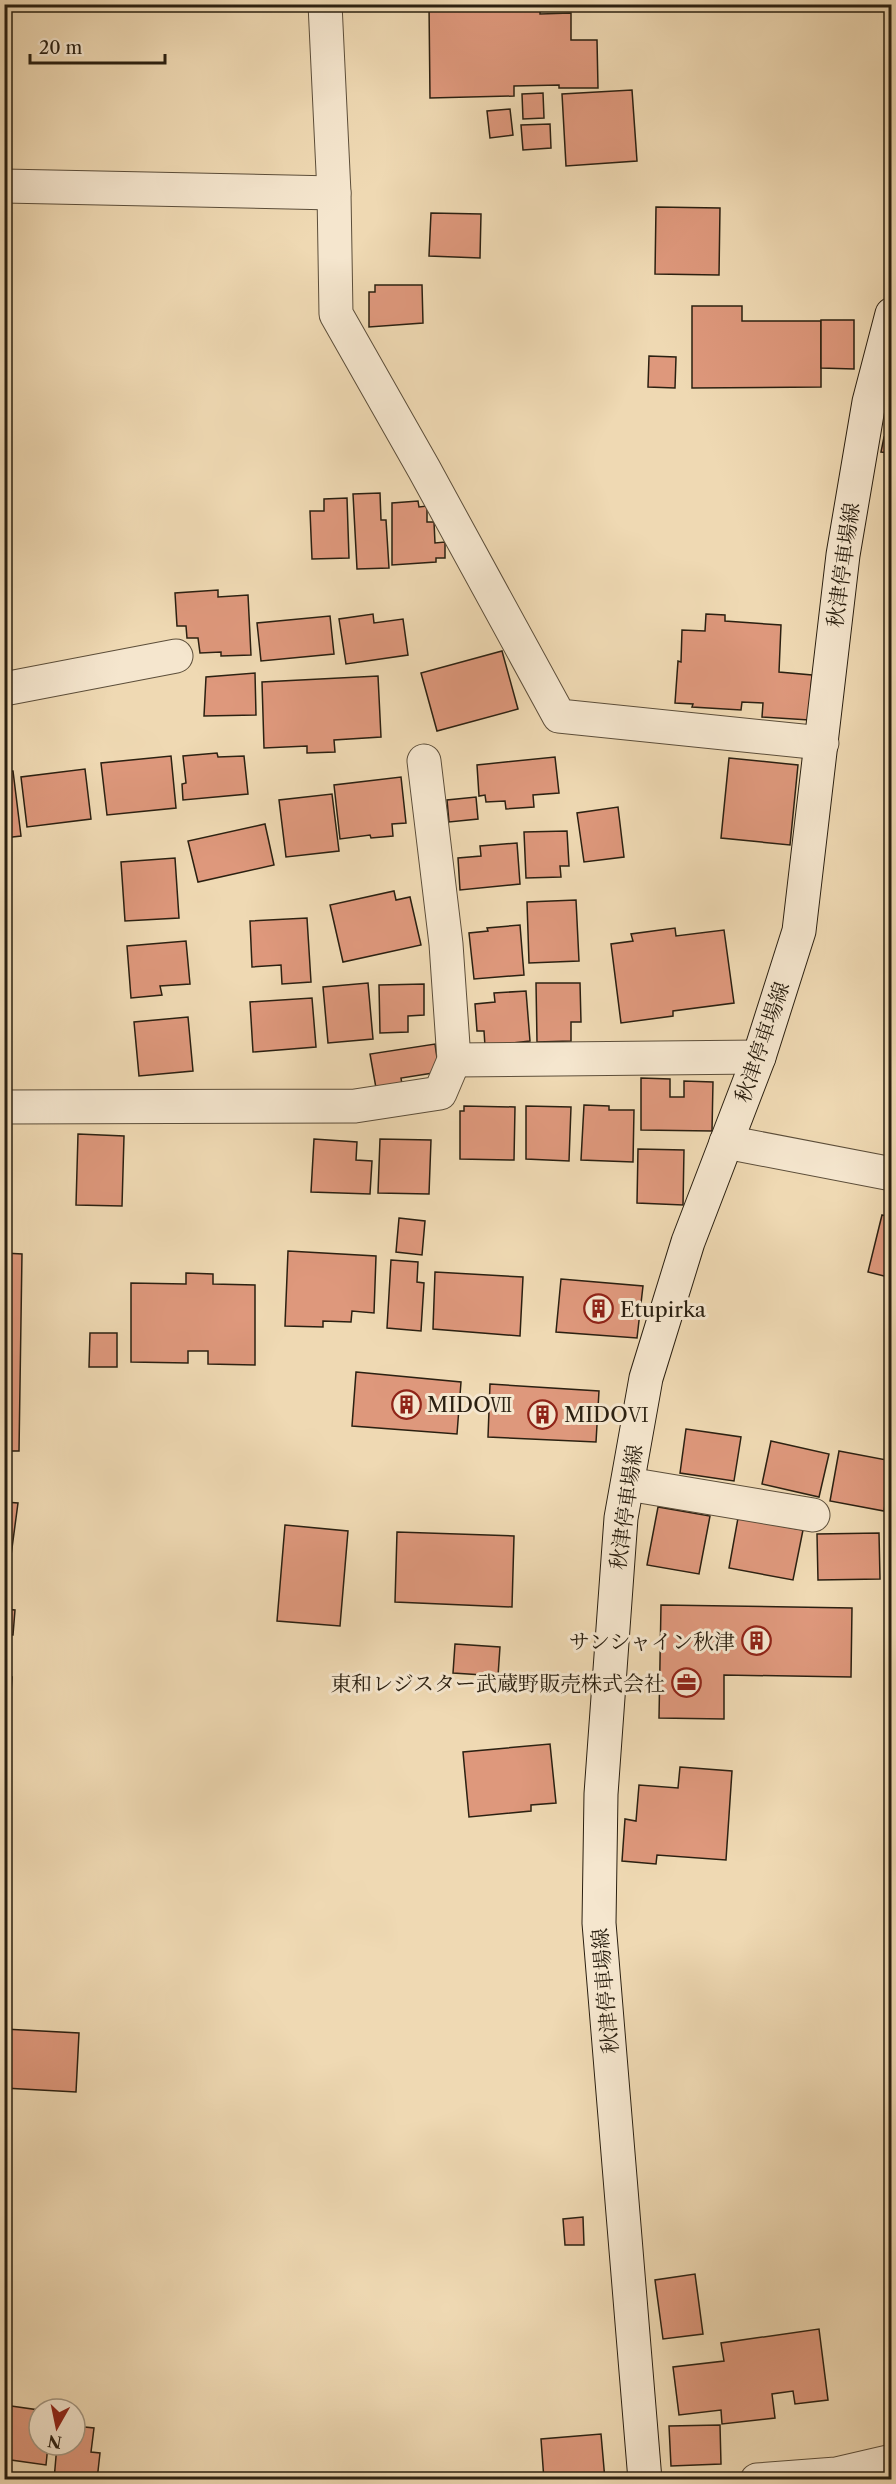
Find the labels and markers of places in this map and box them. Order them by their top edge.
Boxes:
building icon: Etupirka [583,1293,615,1325]
place label: Etupirka [620,1297,707,1322]
building icon: MIDOⅦ [390,1388,422,1420]
place label: MIDOⅦ [427,1392,512,1417]
building icon: MIDOⅥ [527,1398,559,1430]
place label: MIDOⅥ [564,1402,649,1427]
building icon: サンシャイン秋津 [740,1625,772,1657]
place label: サンシャイン秋津 [569,1629,735,1654]
office icon: 東和レジスター武蔵野販売株式会社 [670,1667,702,1699]
place label: 東和レジスター武蔵野販売株式会社 [330,1671,665,1696]

